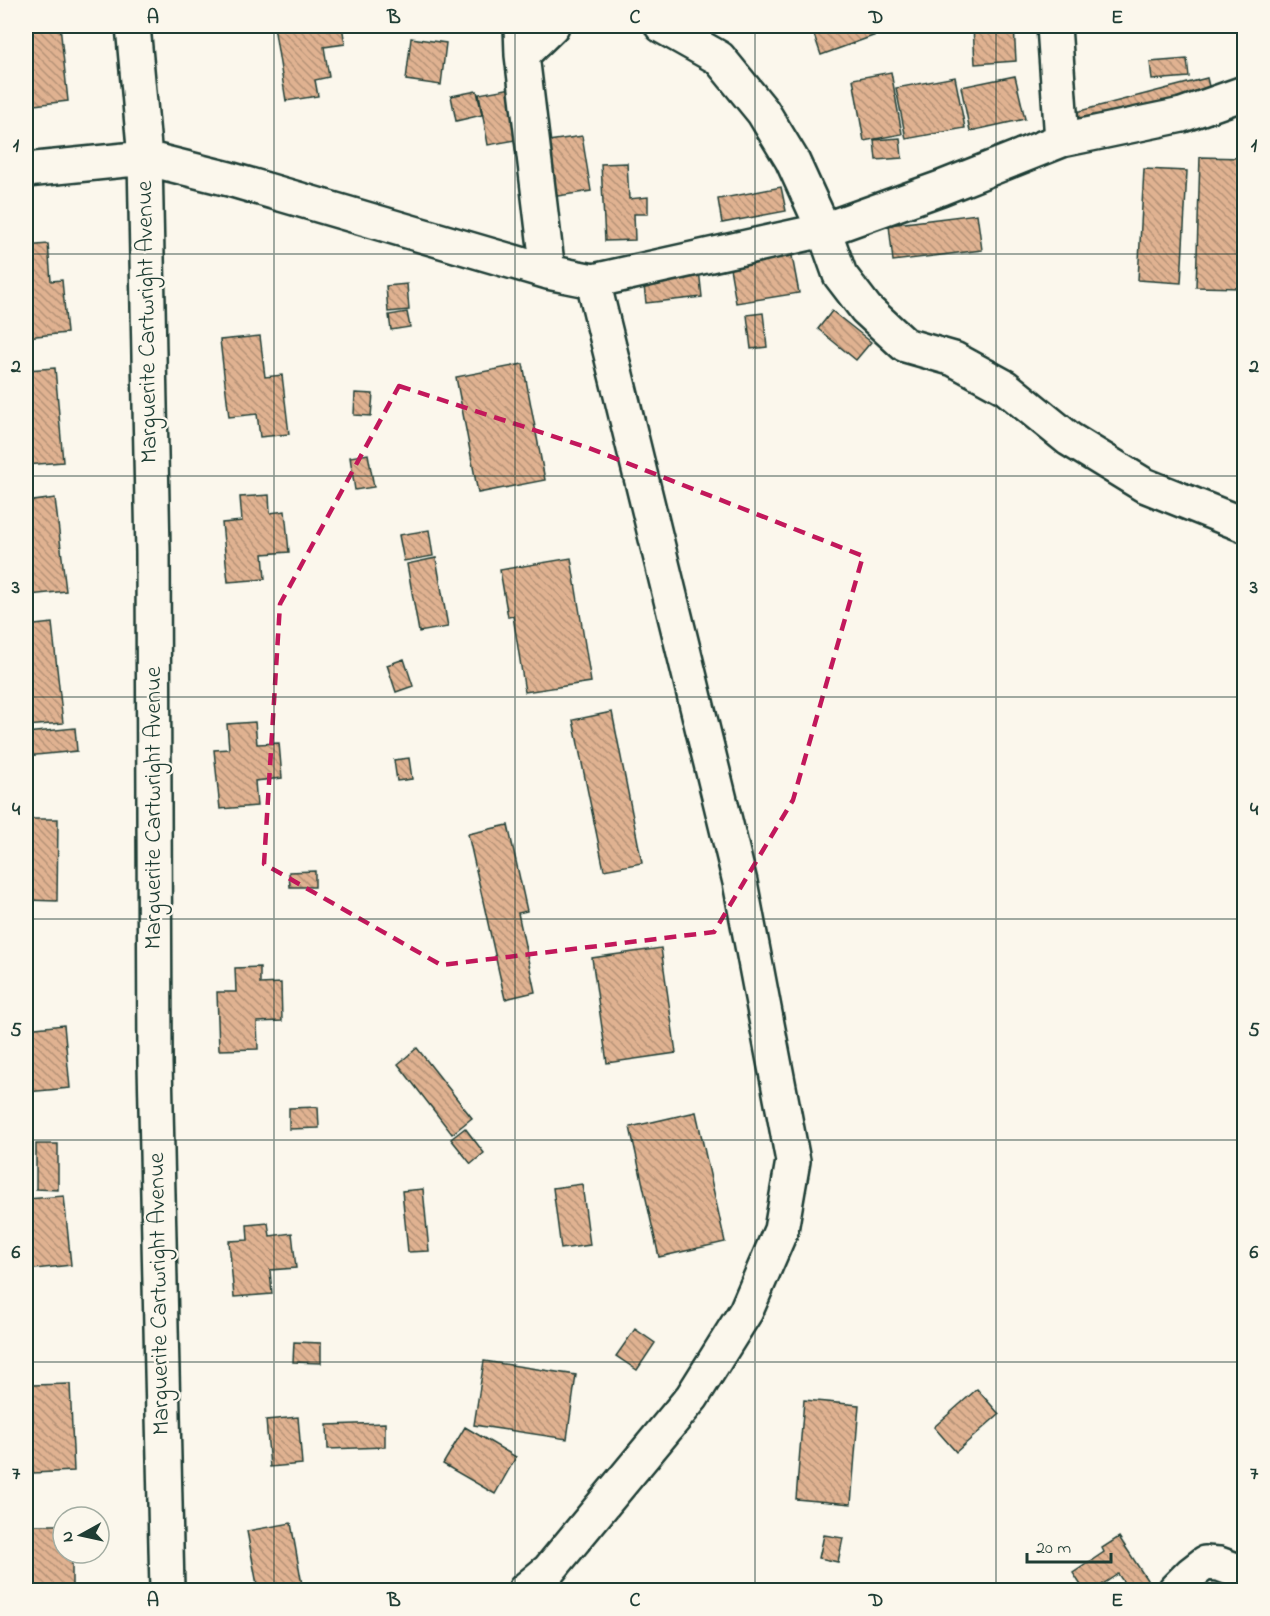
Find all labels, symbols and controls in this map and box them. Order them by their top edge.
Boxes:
text: A [147,4,159,33]
text: B [386,4,401,33]
text: C [630,4,641,33]
text: D [868,4,883,33]
text: E [1111,4,1123,33]
text: 1 [13,132,20,161]
text: 1 [1251,132,1258,161]
street label: Marguerite Cartwright Avenue [128,180,168,464]
text: 2 [10,353,21,382]
text: 2 [1248,353,1259,382]
text: 3 [11,574,20,603]
text: 3 [1249,574,1258,603]
street label: Marguerite Cartwright Avenue [137,666,172,949]
text: 4 [12,796,21,825]
text: 4 [1250,796,1259,825]
text: 5 [10,1017,22,1046]
text: 5 [1248,1017,1260,1046]
street label: Marguerite Cartwright Avenue [140,1152,180,1436]
text: 6 [12,1239,21,1268]
text: 6 [1250,1239,1259,1268]
text: 7 [12,1460,21,1489]
text: 7 [1250,1460,1259,1489]
north arrow [51,1505,111,1565]
scale bar [1027,1526,1111,1564]
text: N [55,1530,81,1544]
text: 20 m [1036,1536,1071,1562]
text: A [147,1587,159,1616]
text: B [386,1587,401,1616]
text: C [630,1587,641,1616]
text: D [868,1587,883,1616]
text: E [1111,1587,1123,1616]

